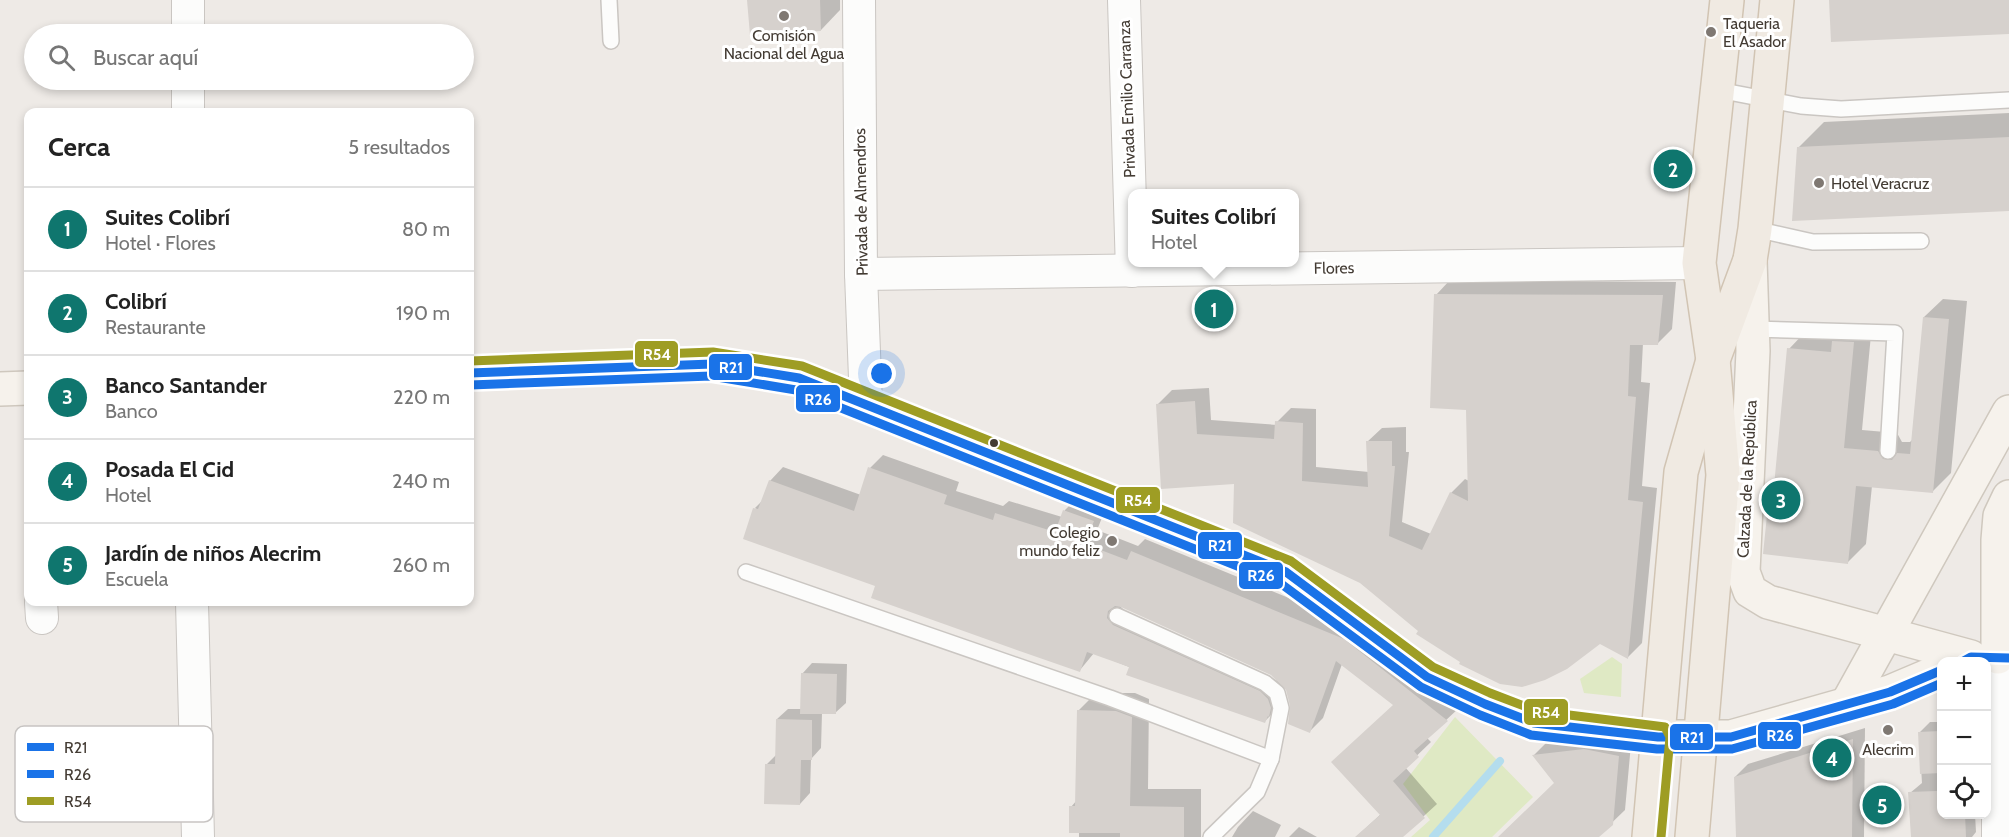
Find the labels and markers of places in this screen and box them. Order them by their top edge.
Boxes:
marker: Comisión Nacional del Agua [777,9,791,23]
place label: Taqueria El Asador [1723,14,1787,51]
marker: Taqueria El Asador [1704,25,1718,39]
place label: Comisión Nacional del Agua [724,26,845,63]
pin: 2 [1654,146,1692,192]
place label: Hotel Veracruz [1831,174,1930,193]
marker: Hotel Veracruz [1812,176,1826,190]
pin: 1 [1194,286,1234,332]
unlabelled marker [988,437,1000,449]
pin: 3 [1762,478,1800,522]
place label: Colegio mundo feliz [1019,523,1100,560]
marker: Colegio mundo feliz [1105,534,1119,548]
marker: Alecrim [1881,723,1895,737]
pin: 4 [1812,736,1852,780]
place label: Alecrim [1862,740,1914,759]
pin: 5 [1862,782,1902,828]

